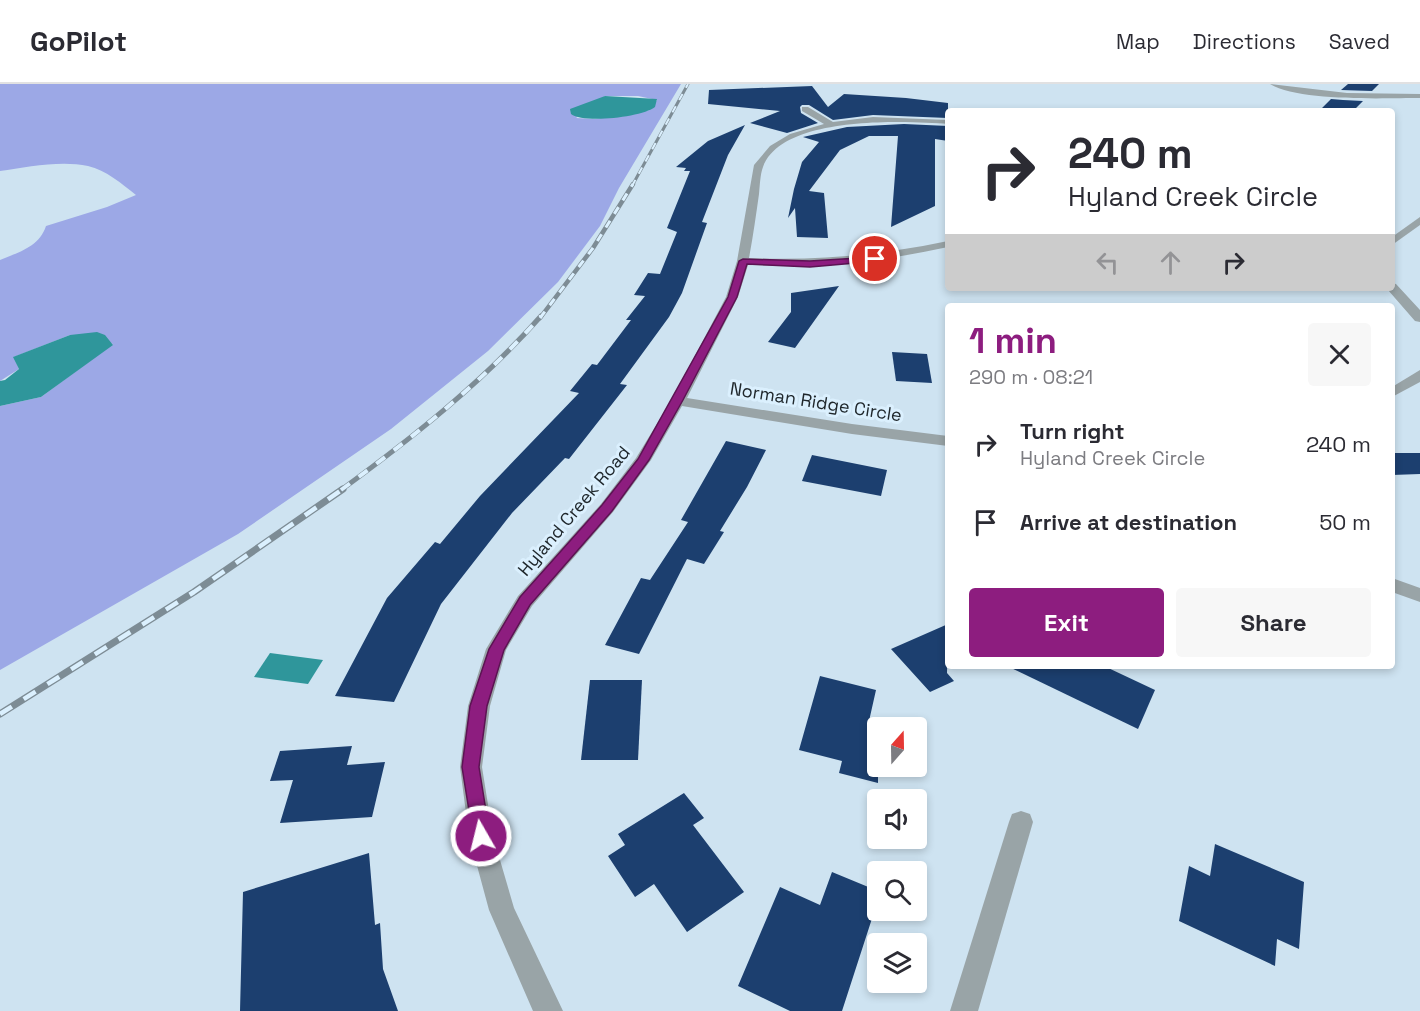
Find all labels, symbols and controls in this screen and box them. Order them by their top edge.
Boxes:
text: GoPilot [30,23,127,59]
text: Map [1116,28,1160,55]
text: Directions [1193,28,1296,55]
text: Saved [1329,28,1390,55]
text: 240 m [1068,127,1193,180]
icon: right [969,132,1047,210]
text: Hyland Creek Circle [1068,179,1318,214]
pin [849,233,900,284]
icon: arrive [858,242,891,275]
icon: left [1091,246,1124,279]
icon: ahead [1154,246,1187,279]
icon: right [1217,246,1250,279]
text: 1 min [969,318,1057,364]
button: close [1308,323,1371,386]
text: 290 m · 08:21 [969,364,1093,390]
street label: Norman Ridge Circle [728,377,904,426]
text: Turn right [1020,417,1125,445]
icon: right [969,428,1002,461]
text: 240 m [1306,430,1371,458]
street label: Hyland Creek Road [513,441,635,580]
text: Hyland Creek Circle [1020,445,1205,471]
icon: arrive [969,506,1002,539]
text: Arrive at destination [1020,508,1237,536]
text: 50 m [1319,508,1371,536]
button: Exit [969,588,1164,657]
button: Share [1176,588,1371,657]
north arrow [867,717,927,777]
map controls [867,717,927,993]
button: sound [867,789,927,849]
position arrow [449,804,513,868]
button: search [867,861,927,921]
button: layers [867,933,927,993]

